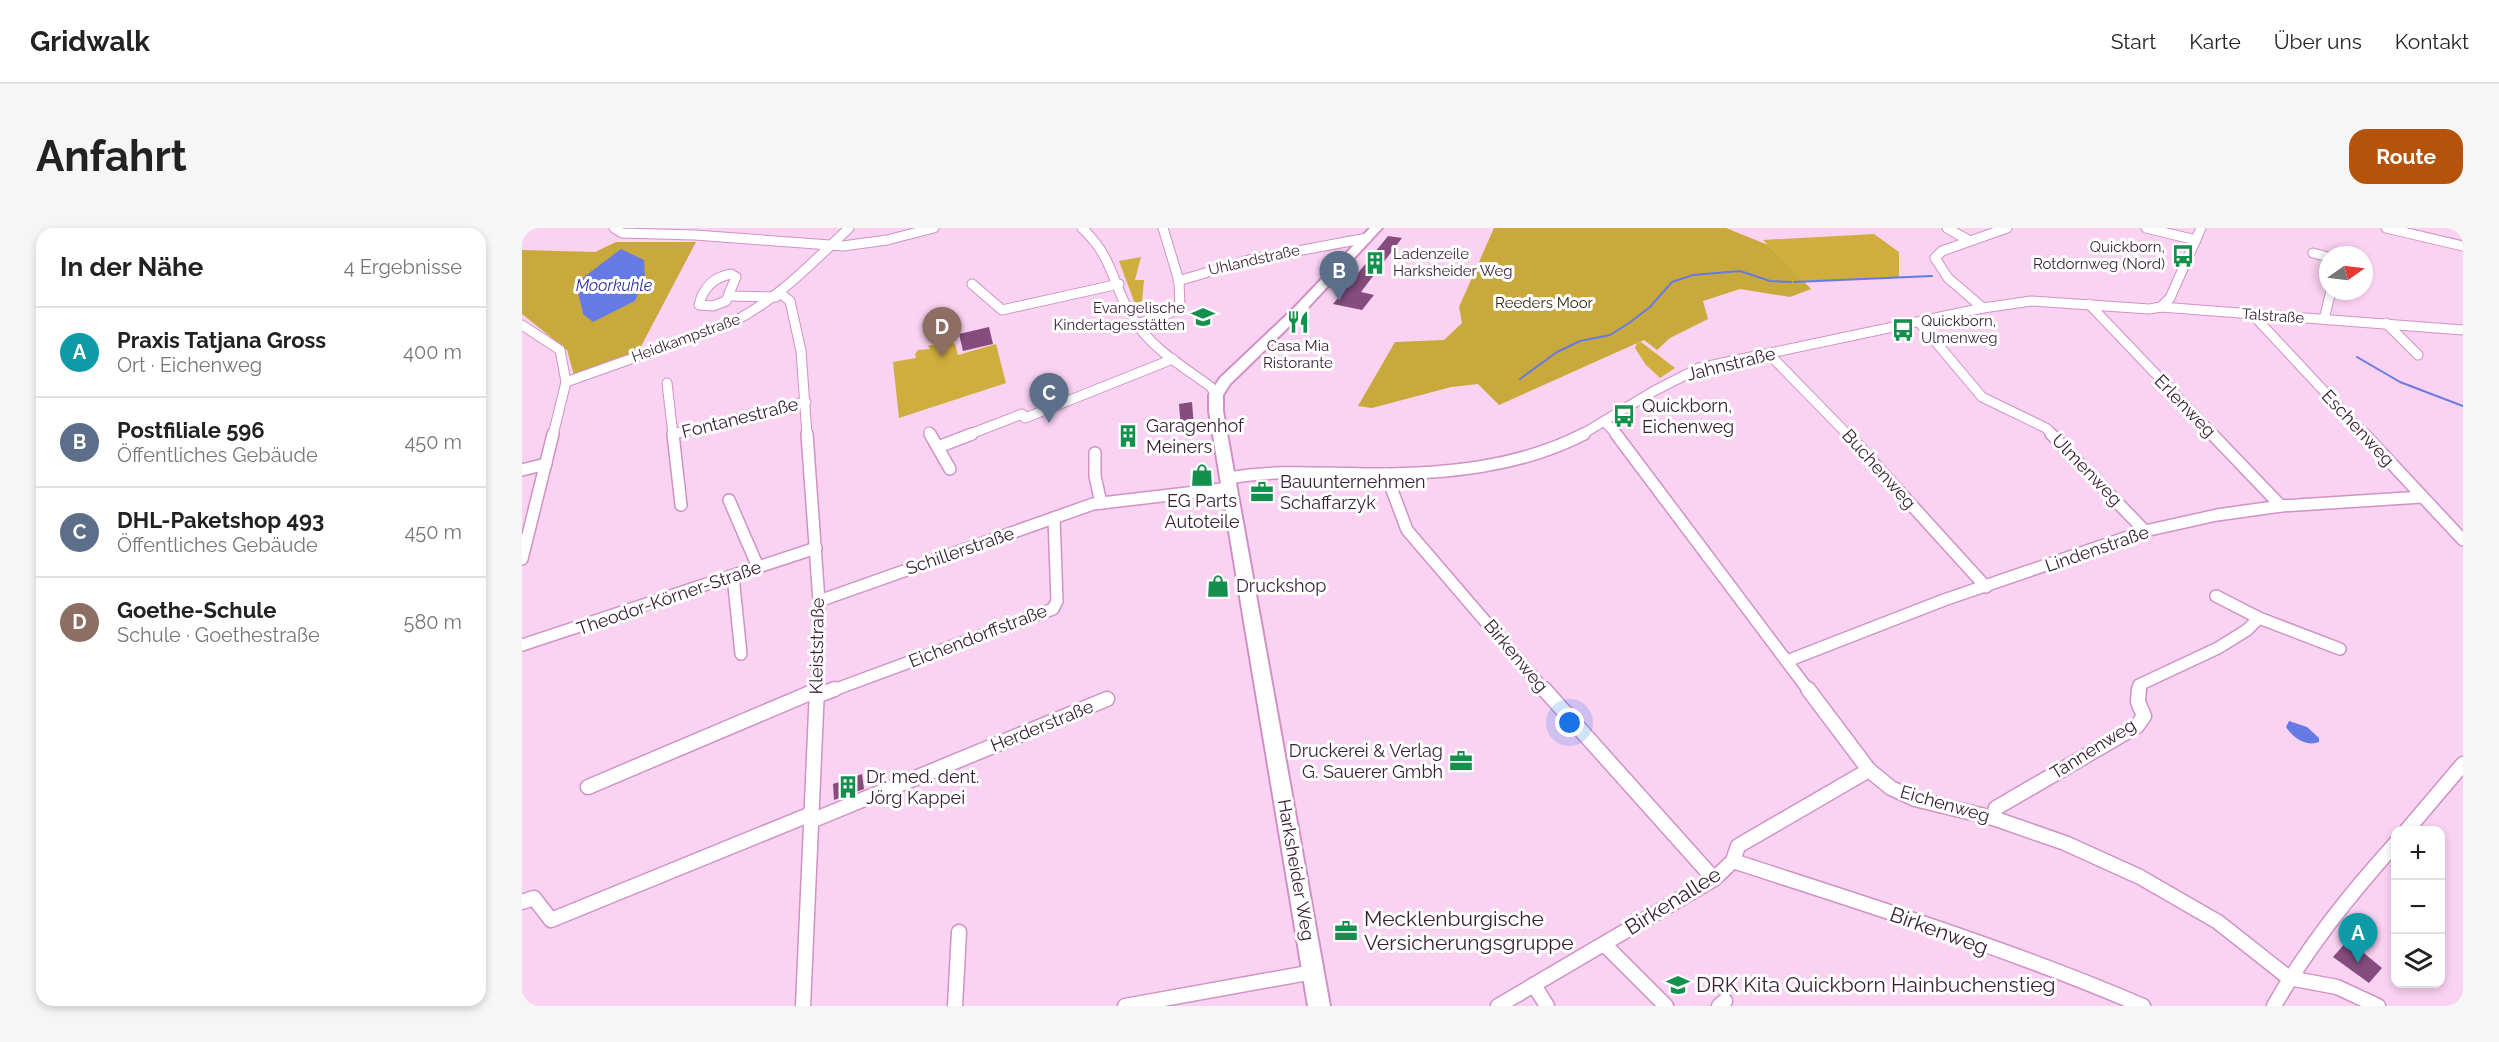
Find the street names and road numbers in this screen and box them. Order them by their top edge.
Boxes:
street label: Uhlandstraße [1207,241,1302,279]
street label: Talstraße [2241,305,2305,327]
street label: Heidkampstraße [629,310,743,366]
street label: Jahnstraße [1684,342,1778,385]
street label: Erlenweg [2150,370,2220,441]
street label: Eschenweg [2318,385,2399,470]
street label: Fontanestraße [679,393,801,442]
street label: Buchenweg [1838,425,1921,513]
street label: Ulmenweg [2048,429,2127,510]
street label: Lindenstraße [2042,521,2152,576]
street label: Schillerstraße [903,522,1017,579]
street label: Theodor-Körner-Straße [574,556,764,639]
street label: Kleiststraße [805,597,828,695]
street label: Eichendorffstraße [906,599,1050,672]
street label: Birkenweg [1480,615,1553,696]
street label: Herderstraße [987,695,1097,756]
street label: Tannenweg [2046,714,2139,783]
street label: Eichenweg [1898,781,1992,826]
street label: Harksheider Weg [1274,797,1319,942]
street label: Birkenallee [1620,861,1725,940]
street label: Birkenweg [1887,901,1992,960]

